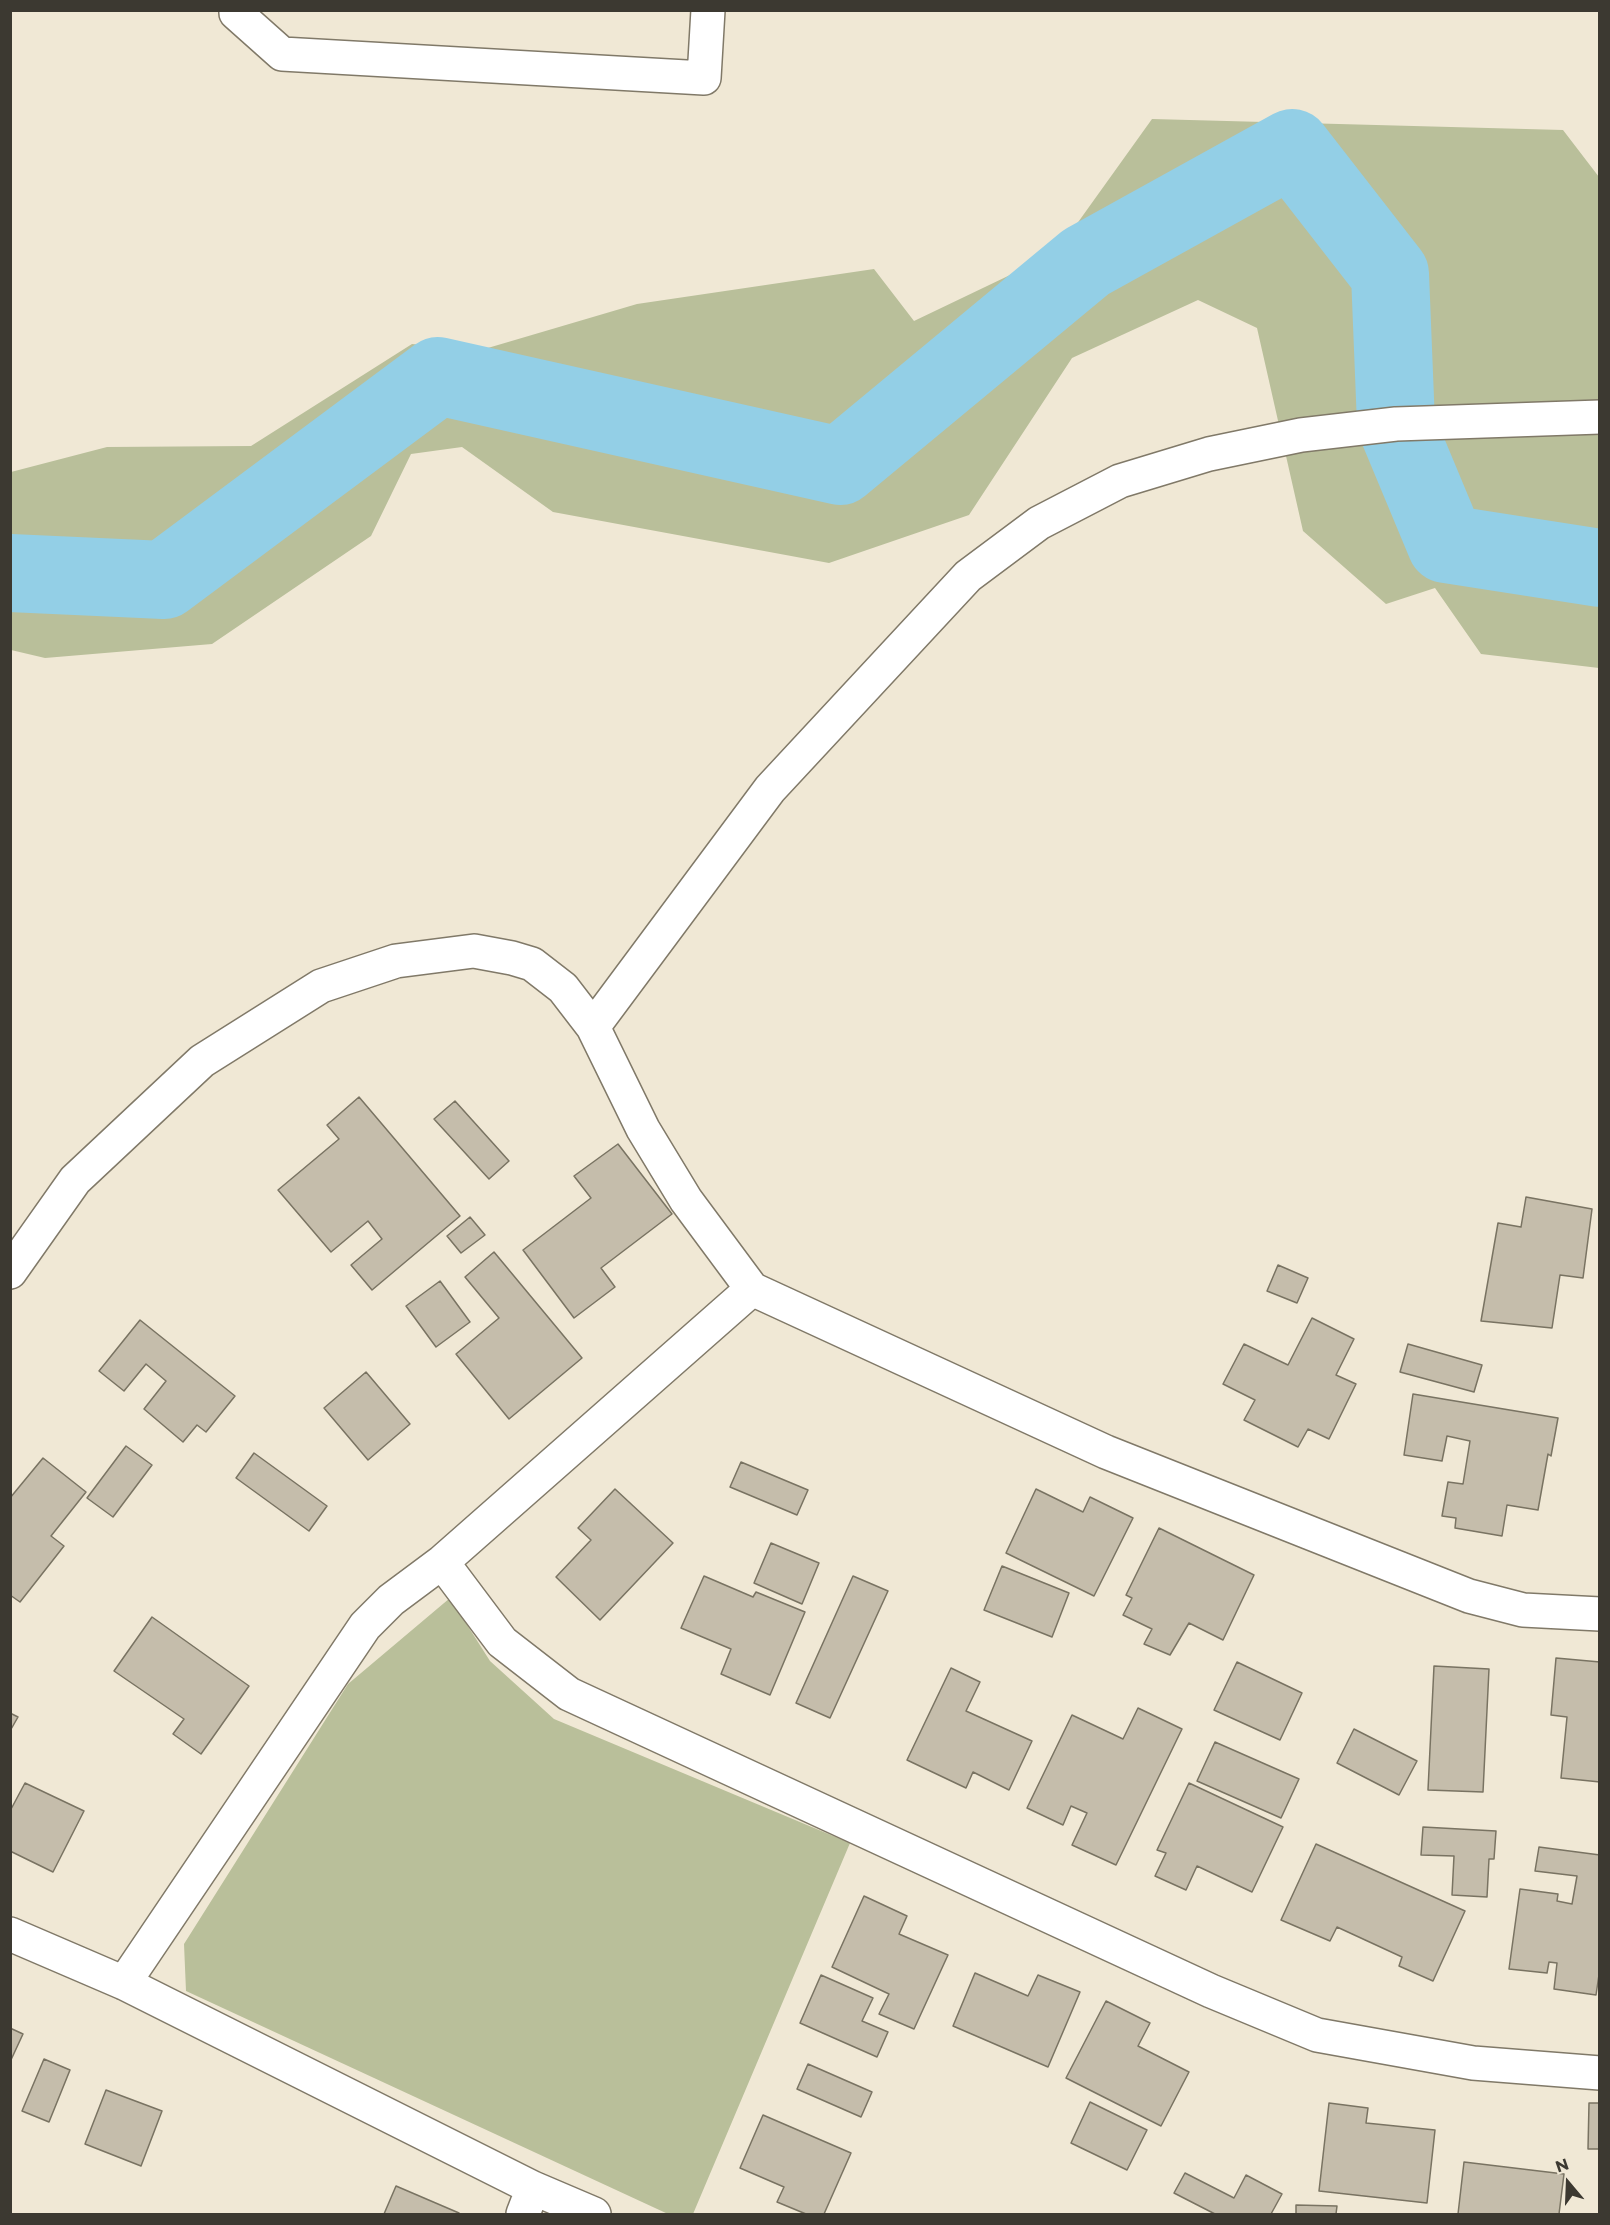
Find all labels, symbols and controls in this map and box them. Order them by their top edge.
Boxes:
north arrow [1538,2153,1598,2213]
text: N [1553,2154,1571,2177]

